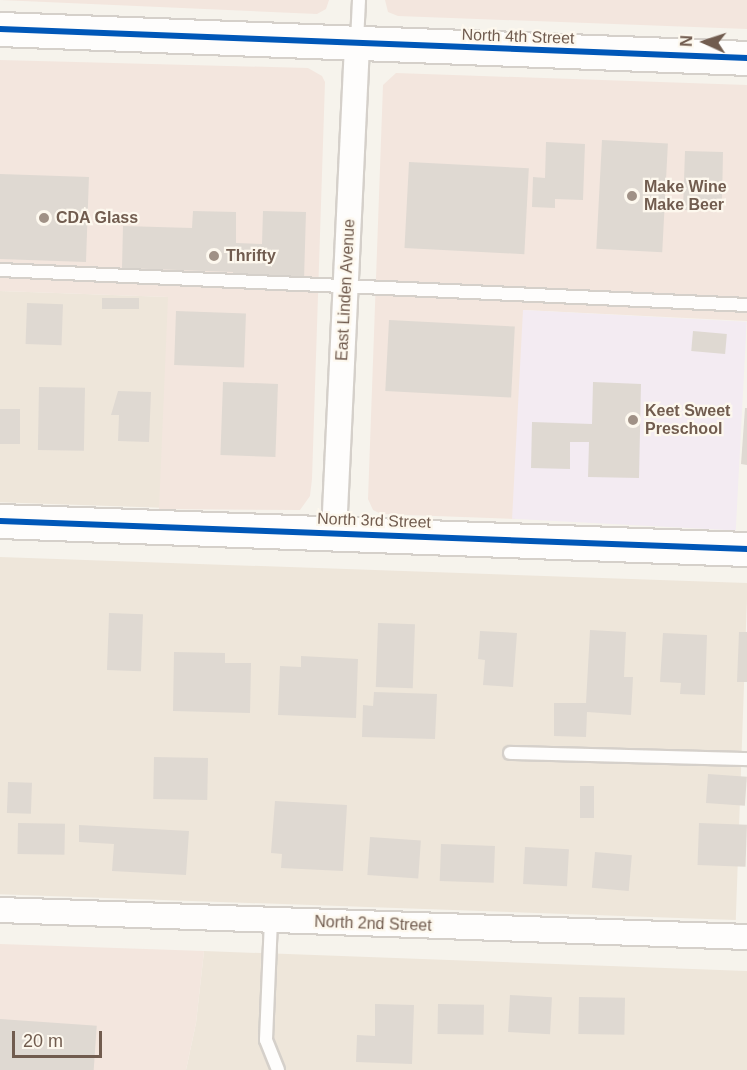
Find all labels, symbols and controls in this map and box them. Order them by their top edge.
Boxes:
north arrow [675,12,735,72]
street label: North 4th Street [461,25,575,49]
text: N [678,35,695,47]
place label: Make Wine Make Beer [644,177,727,215]
marker: Make Wine Make Beer [625,189,639,203]
place label: CDA Glass [56,208,139,228]
marker: CDA Glass [37,211,51,225]
street label: East Linden Avenue [333,218,359,362]
place label: Thrifty [226,246,276,266]
marker: Thrifty [207,249,221,263]
place label: Keet Sweet Preschool [645,401,730,439]
marker: Keet Sweet Preschool [626,413,640,427]
street label: North 3rd Street [317,509,431,533]
street label: North 2nd Street [314,912,432,936]
scale bar [15,1019,105,1057]
text: 20 m [23,1031,63,1051]

